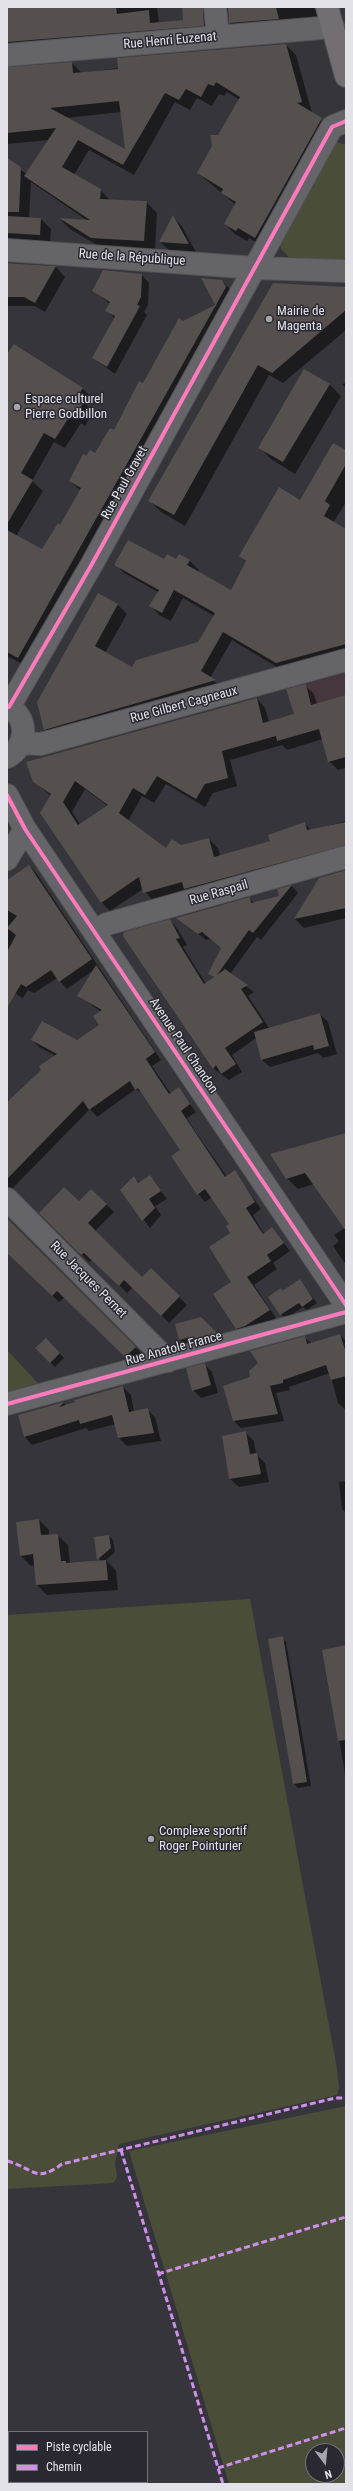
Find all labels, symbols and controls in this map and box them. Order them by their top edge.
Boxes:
street label: Rue Henri Euzenat [123,29,217,53]
street label: Rue de la République [78,246,186,270]
place label: Mairie de Magenta [277,304,325,335]
marker: Mairie de Magenta [264,314,274,324]
place label: Espace culturel Pierre Godbillon [25,392,107,423]
marker: Espace culturel Pierre Godbillon [12,402,22,412]
street label: Rue Paul Gravet [99,444,151,522]
street label: Rue Gilbert Cagneaux [129,683,239,727]
street label: Rue Raspail [188,877,250,909]
street label: Avenue Paul Chandon [145,995,221,1097]
street label: Rue Jacques Pernet [46,1238,130,1322]
street label: Rue Anatole France [124,1329,224,1369]
place label: Complexe sportif Roger Pointurier [159,1824,247,1855]
marker: Complexe sportif Roger Pointurier [146,1834,156,1844]
legend [8,2431,148,2483]
text: Piste cyclable [46,2440,112,2454]
north arrow [305,2443,345,2483]
text: Chemin [46,2460,82,2474]
text: N [323,2467,333,2481]

